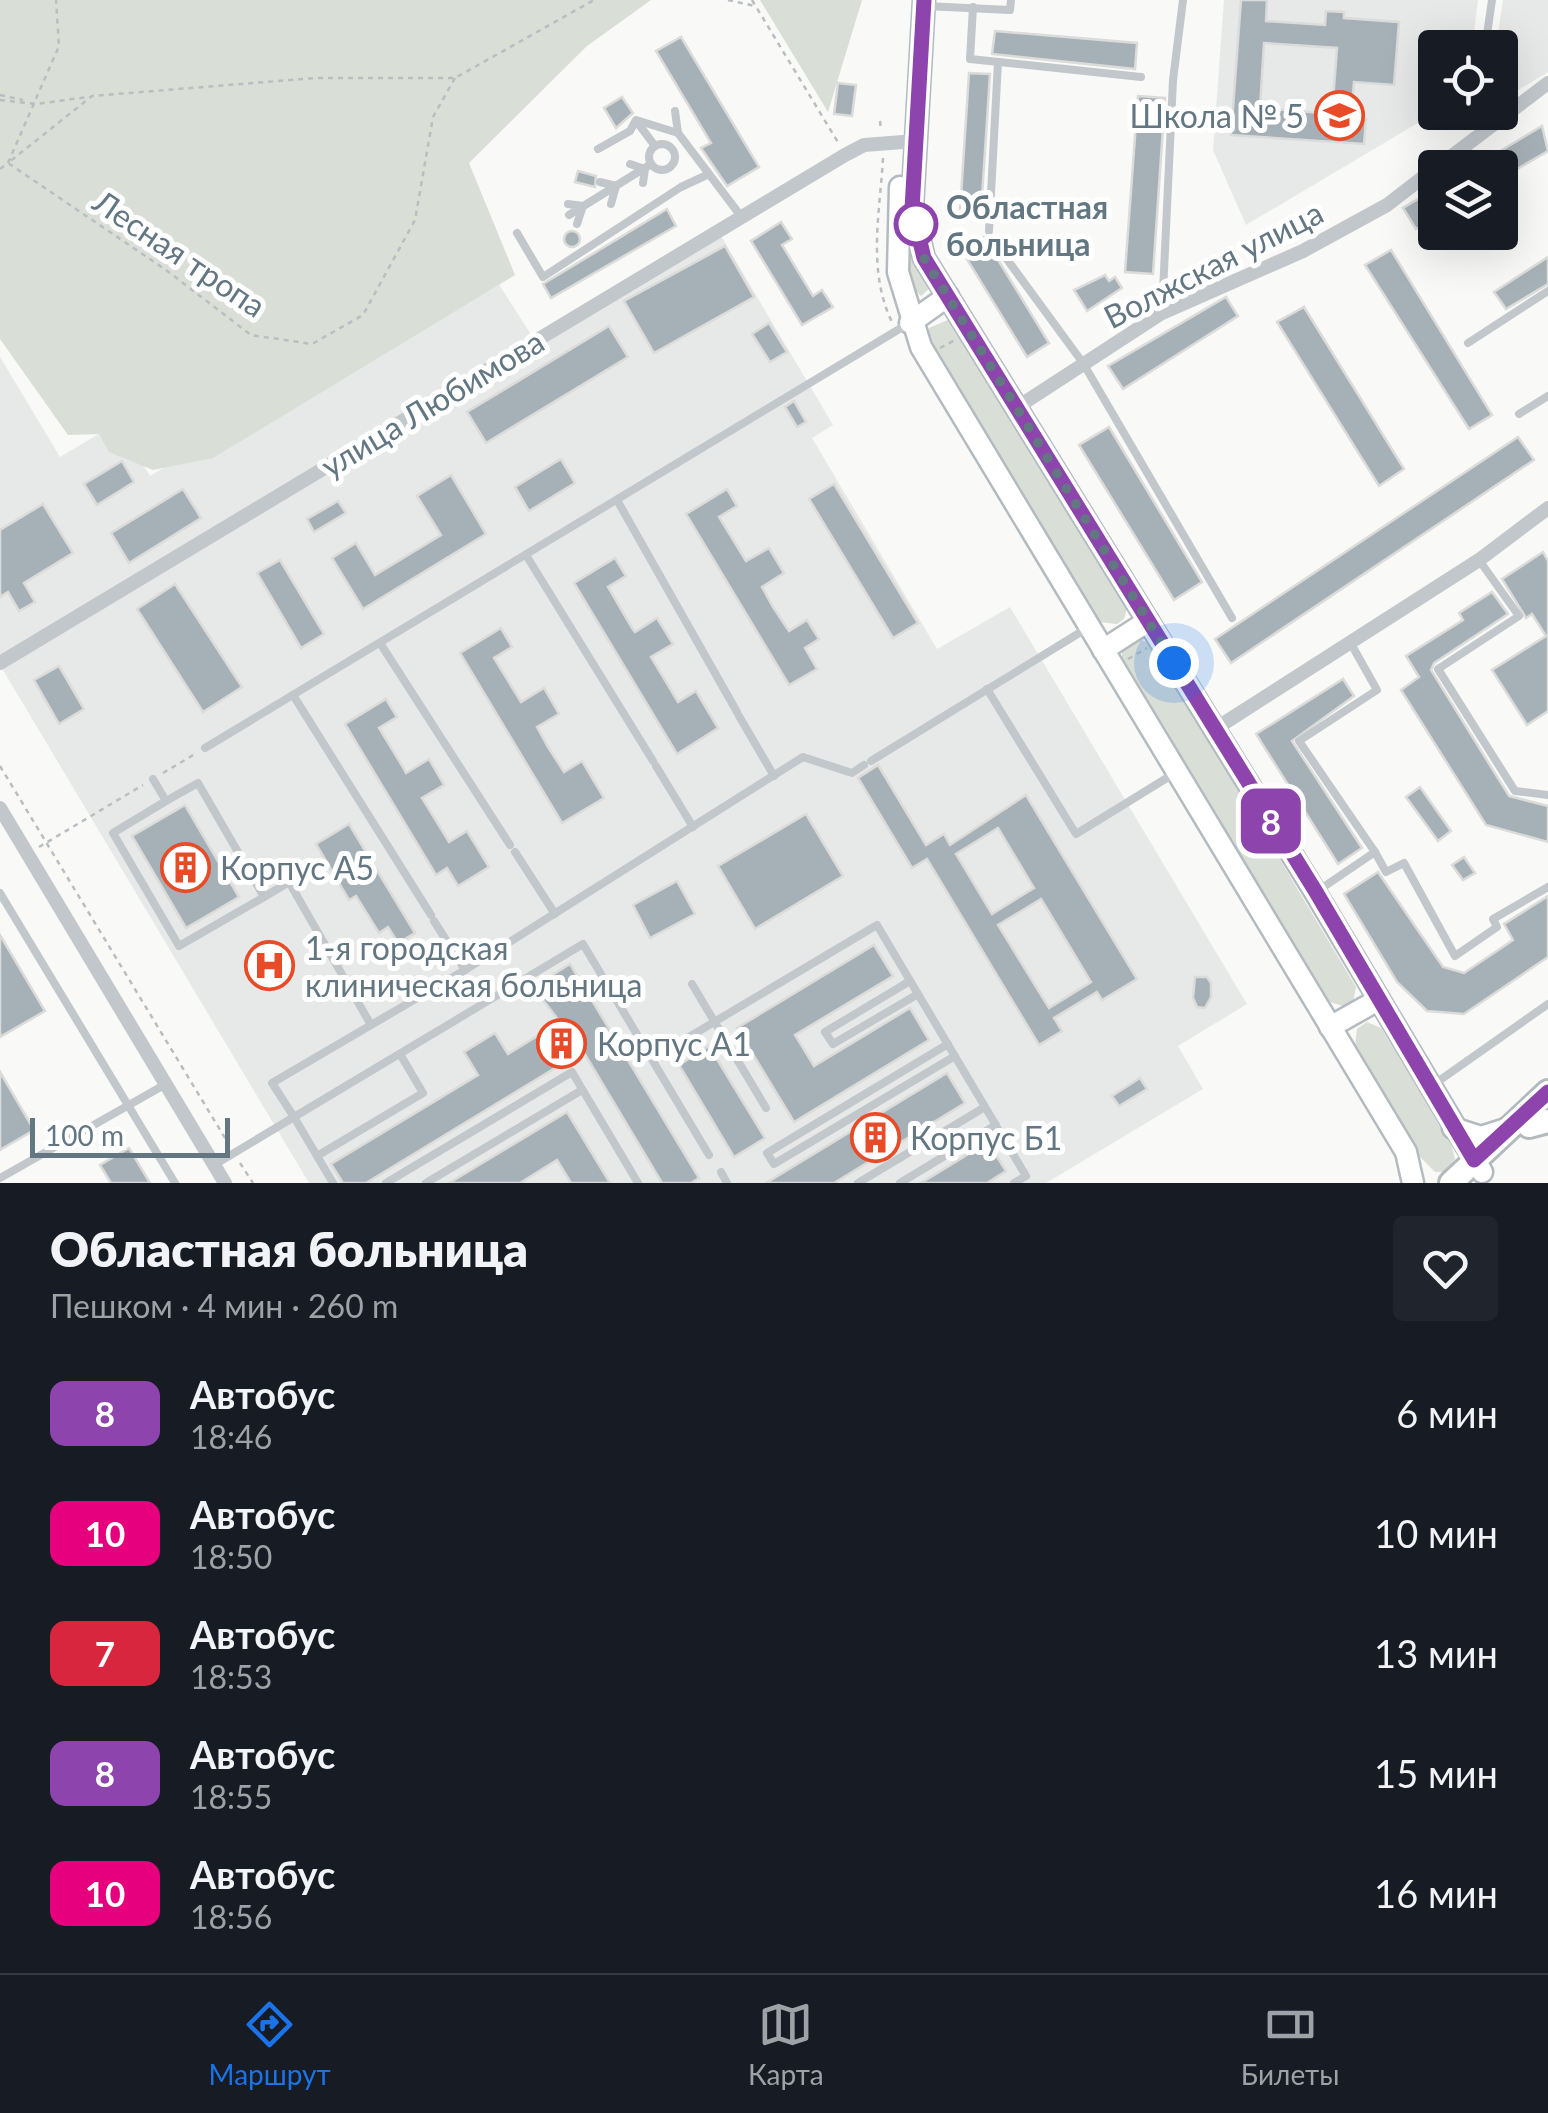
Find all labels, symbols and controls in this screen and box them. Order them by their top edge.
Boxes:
map controls [1418,30,1518,250]
button: locate [1418,30,1518,130]
school or university icon: Школа № 5 [1313,89,1365,141]
place label: Школа № 5 [1130,96,1304,135]
button: layers [1418,150,1518,250]
street label: Лесная тропа [86,181,273,325]
place label: Областная больница [946,187,1108,263]
street label: Волжская улица [1097,192,1329,336]
marker: Областная больница [895,203,937,245]
street label: улица Любимова [313,321,551,485]
your location [1149,638,1199,688]
line badge: 8 [1238,788,1304,854]
text: 8 [1261,800,1281,842]
building icon: Корпус А5 [159,841,211,893]
place label: Корпус А5 [220,848,374,887]
place label: 1-я городская клиническая больница [305,928,642,1004]
hospital icon: 1-я городская клиническая больница [244,939,296,991]
building icon: Корпус А1 [536,1017,588,1069]
place label: Корпус А1 [597,1024,751,1063]
building icon: Корпус Б1 [849,1111,901,1163]
scale bar [30,1113,230,1158]
text: 100 m [45,1118,124,1152]
place label: Корпус Б1 [910,1118,1062,1157]
button: heart [1393,1216,1498,1321]
text: Областная больница [50,1220,528,1277]
text: Пешком · 4 мин · 260 m [50,1286,398,1325]
text: Автобус [190,1371,335,1417]
text: 6 мин [1396,1390,1498,1436]
text: 8 [95,1392,115,1434]
text: 18:46 [190,1417,272,1456]
text: Автобус [190,1491,335,1537]
text: 10 мин [1374,1510,1498,1556]
text: 10 [85,1512,125,1554]
text: 18:50 [190,1537,272,1576]
text: Автобус [190,1611,335,1657]
text: 13 мин [1374,1630,1498,1676]
text: 7 [95,1632,115,1674]
text: 18:53 [190,1657,272,1696]
text: Автобус [190,1731,335,1777]
text: 15 мин [1374,1750,1498,1796]
text: 8 [95,1752,115,1794]
text: 18:55 [190,1777,272,1816]
text: Автобус [190,1851,335,1897]
text: 16 мин [1374,1870,1498,1916]
text: 10 [85,1872,125,1914]
text: 18:56 [190,1897,272,1936]
tab: Маршрут [209,1997,331,2091]
tab: Карта [748,1997,824,2091]
tab: Билеты [1241,1997,1339,2091]

